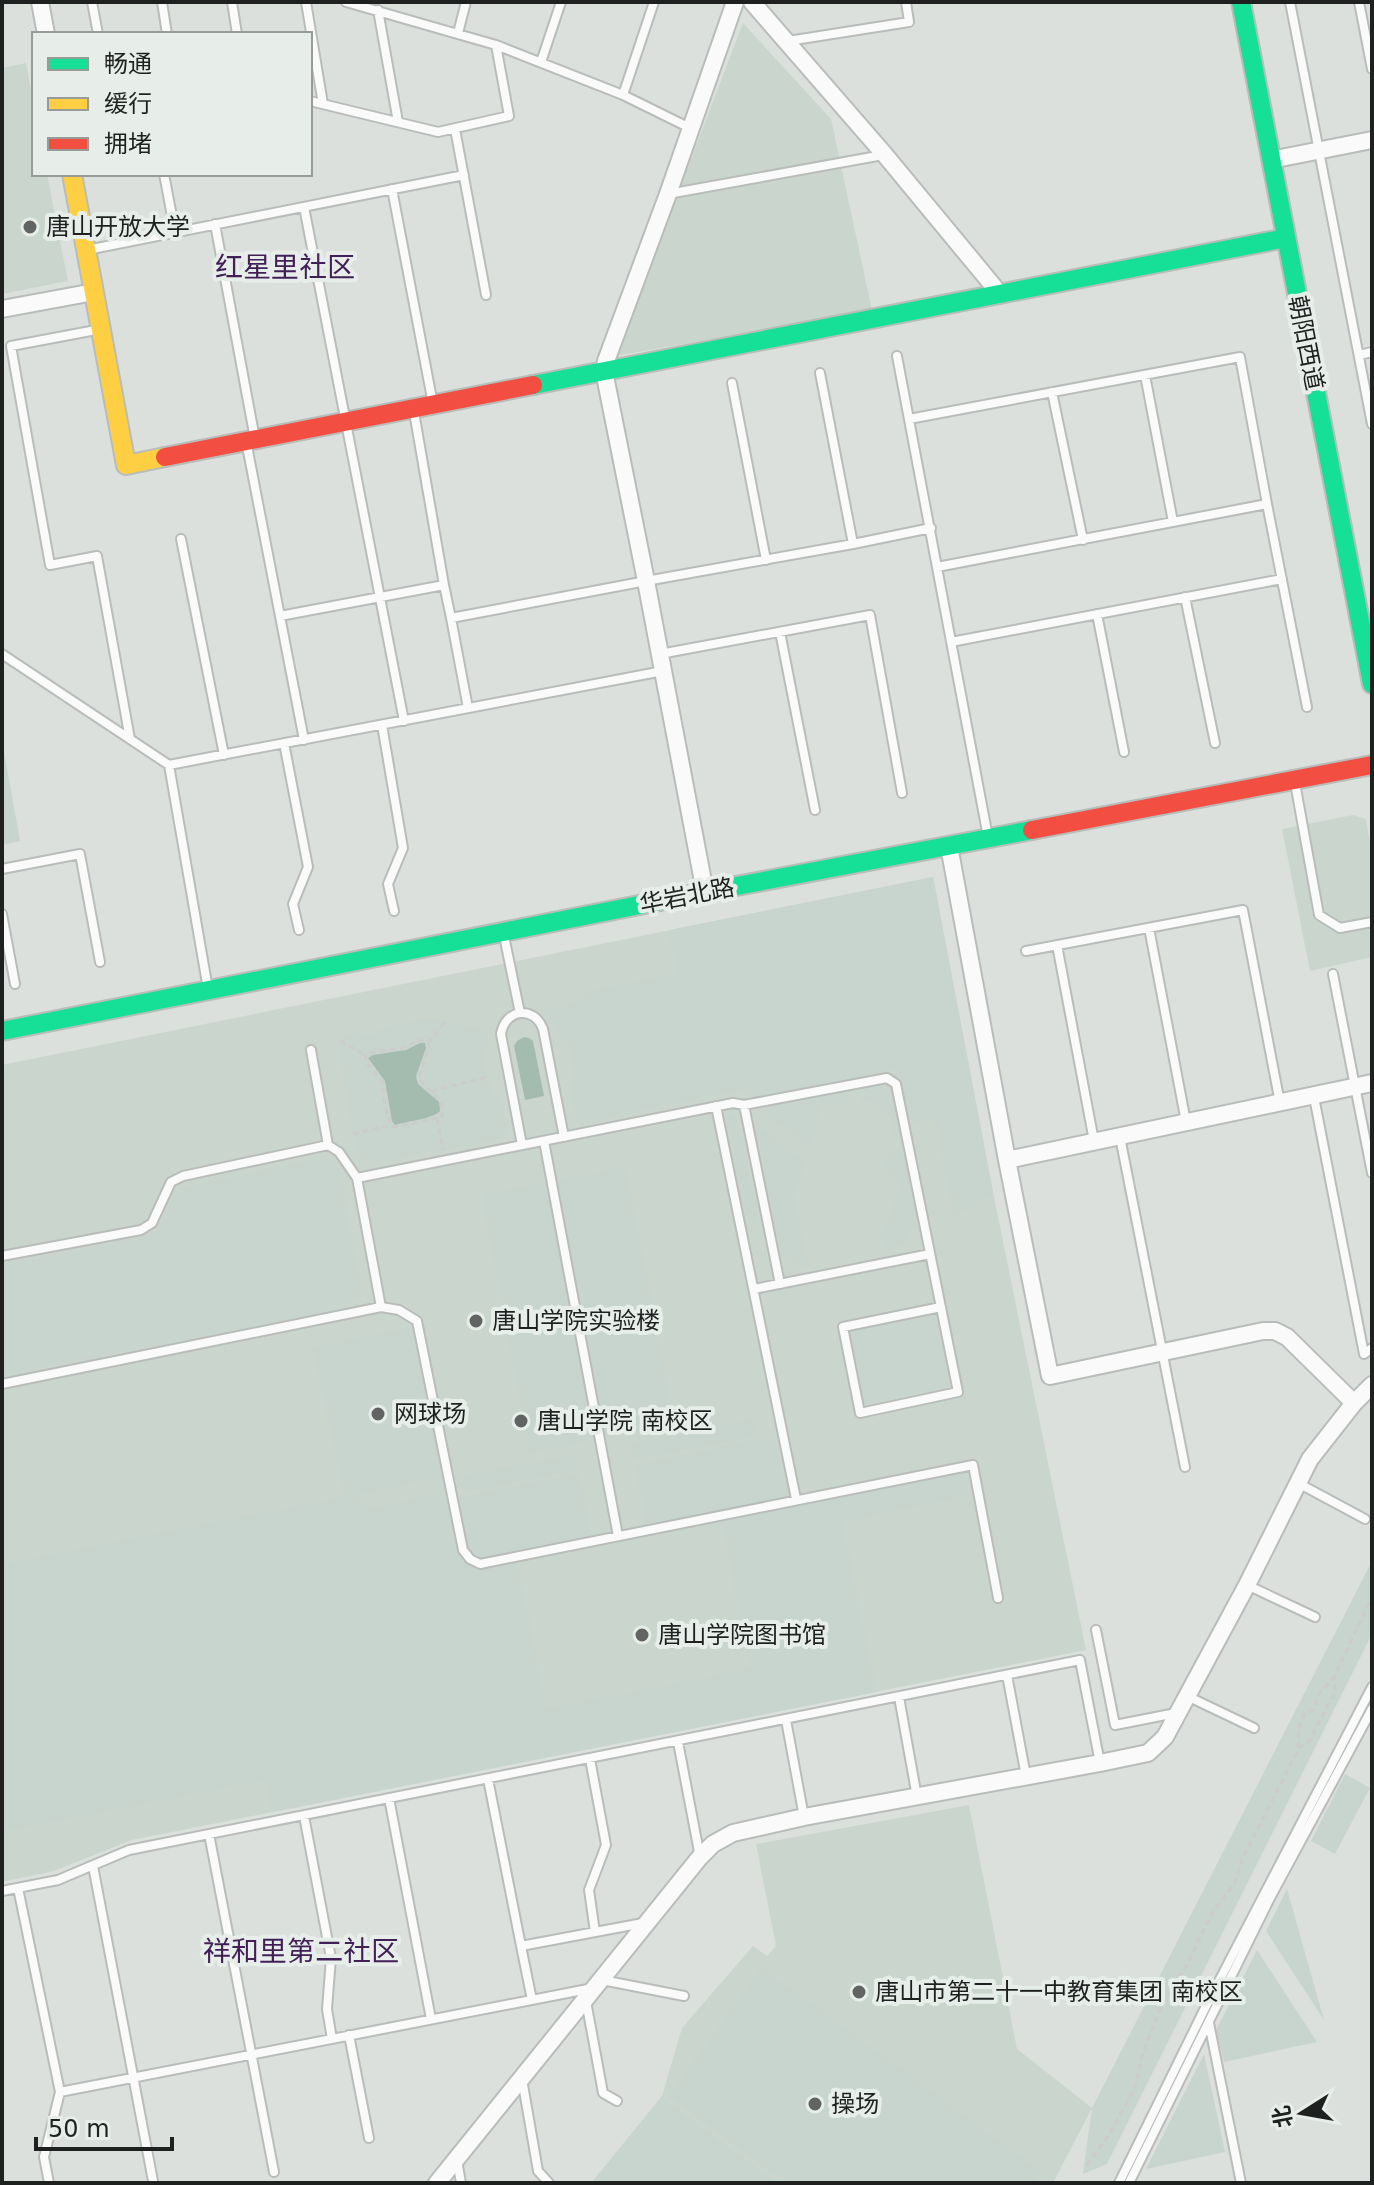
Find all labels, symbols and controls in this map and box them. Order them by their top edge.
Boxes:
legend [32,32,312,176]
text: 畅通 [104,50,152,78]
text: 缓行 [104,90,152,118]
text: 拥堵 [104,130,152,158]
place label: 唐山开放大学 [46,213,190,241]
marker: 唐山开放大学 [21,218,39,236]
district label: 红星里社区 [215,251,355,284]
street label: 朝阳西道 [1283,293,1329,393]
street label: 华岩北路 [637,873,737,919]
place label: 唐山学院实验楼 [492,1307,660,1335]
marker: 唐山学院实验楼 [467,1312,485,1330]
place label: 网球场 [394,1400,466,1428]
marker: 网球场 [369,1405,387,1423]
place label: 唐山学院 南校区 [537,1407,713,1435]
marker: 唐山学院 南校区 [512,1412,530,1430]
place label: 唐山学院图书馆 [658,1621,826,1649]
marker: 唐山学院图书馆 [633,1626,651,1644]
district label: 祥和里第二社区 [203,1935,399,1968]
place label: 唐山市第二十一中教育集团 南校区 [875,1978,1243,2006]
marker: 唐山市第二十一中教育集团 南校区 [850,1983,868,2001]
north arrow [1262,2073,1342,2153]
place label: 操场 [831,2090,879,2118]
marker: 操场 [806,2095,824,2113]
scale bar [36,2101,172,2151]
text: 北 [1268,2104,1297,2130]
text: 50 m [48,2115,110,2143]

